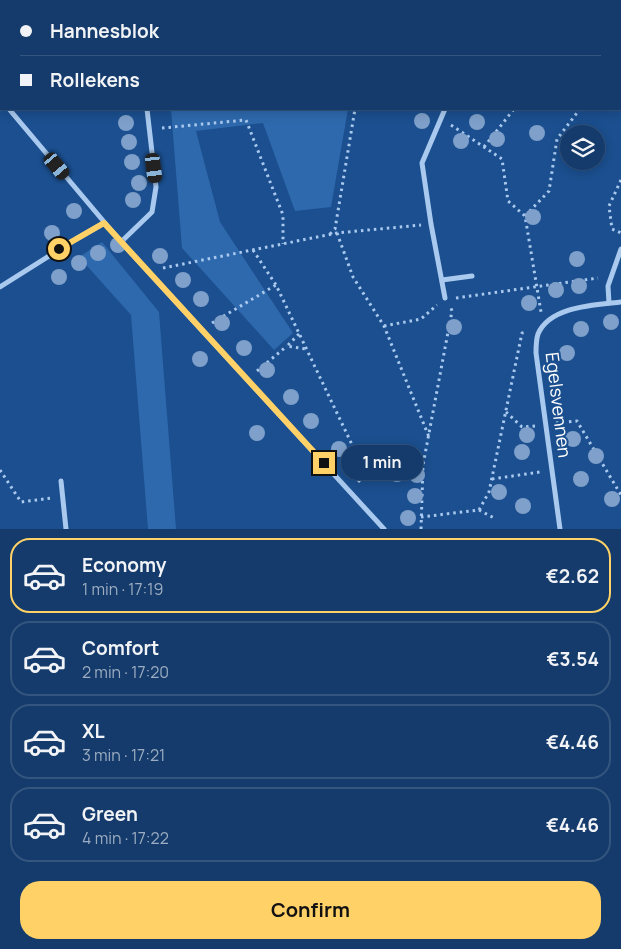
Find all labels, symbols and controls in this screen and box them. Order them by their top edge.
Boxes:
text: Hannesblok [50,18,159,44]
text: Rollekens [50,67,140,93]
map controls [560,125,605,170]
button: layers [560,125,605,170]
car [41,150,72,182]
car [144,152,163,184]
route start [48,238,70,260]
street label: Egelsvennen [541,351,577,459]
callout: 1 min [342,446,424,480]
text: 1 min [362,451,402,473]
route end [313,452,335,474]
text: Economy [82,552,166,578]
icon: car [22,553,67,598]
text: €2.62 [546,563,599,589]
text: 1 min · 17:19 [82,578,164,600]
text: Comfort [82,635,159,661]
icon: car [22,636,67,681]
text: €3.54 [547,646,599,672]
text: 2 min · 17:20 [82,661,169,683]
text: XL [82,718,105,744]
icon: car [22,719,67,764]
text: €4.46 [546,729,599,755]
text: 3 min · 17:21 [82,744,165,766]
text: Green [82,801,138,827]
icon: car [22,802,67,847]
text: €4.46 [546,812,599,838]
text: 4 min · 17:22 [82,827,169,849]
button: Confirm [20,881,601,939]

